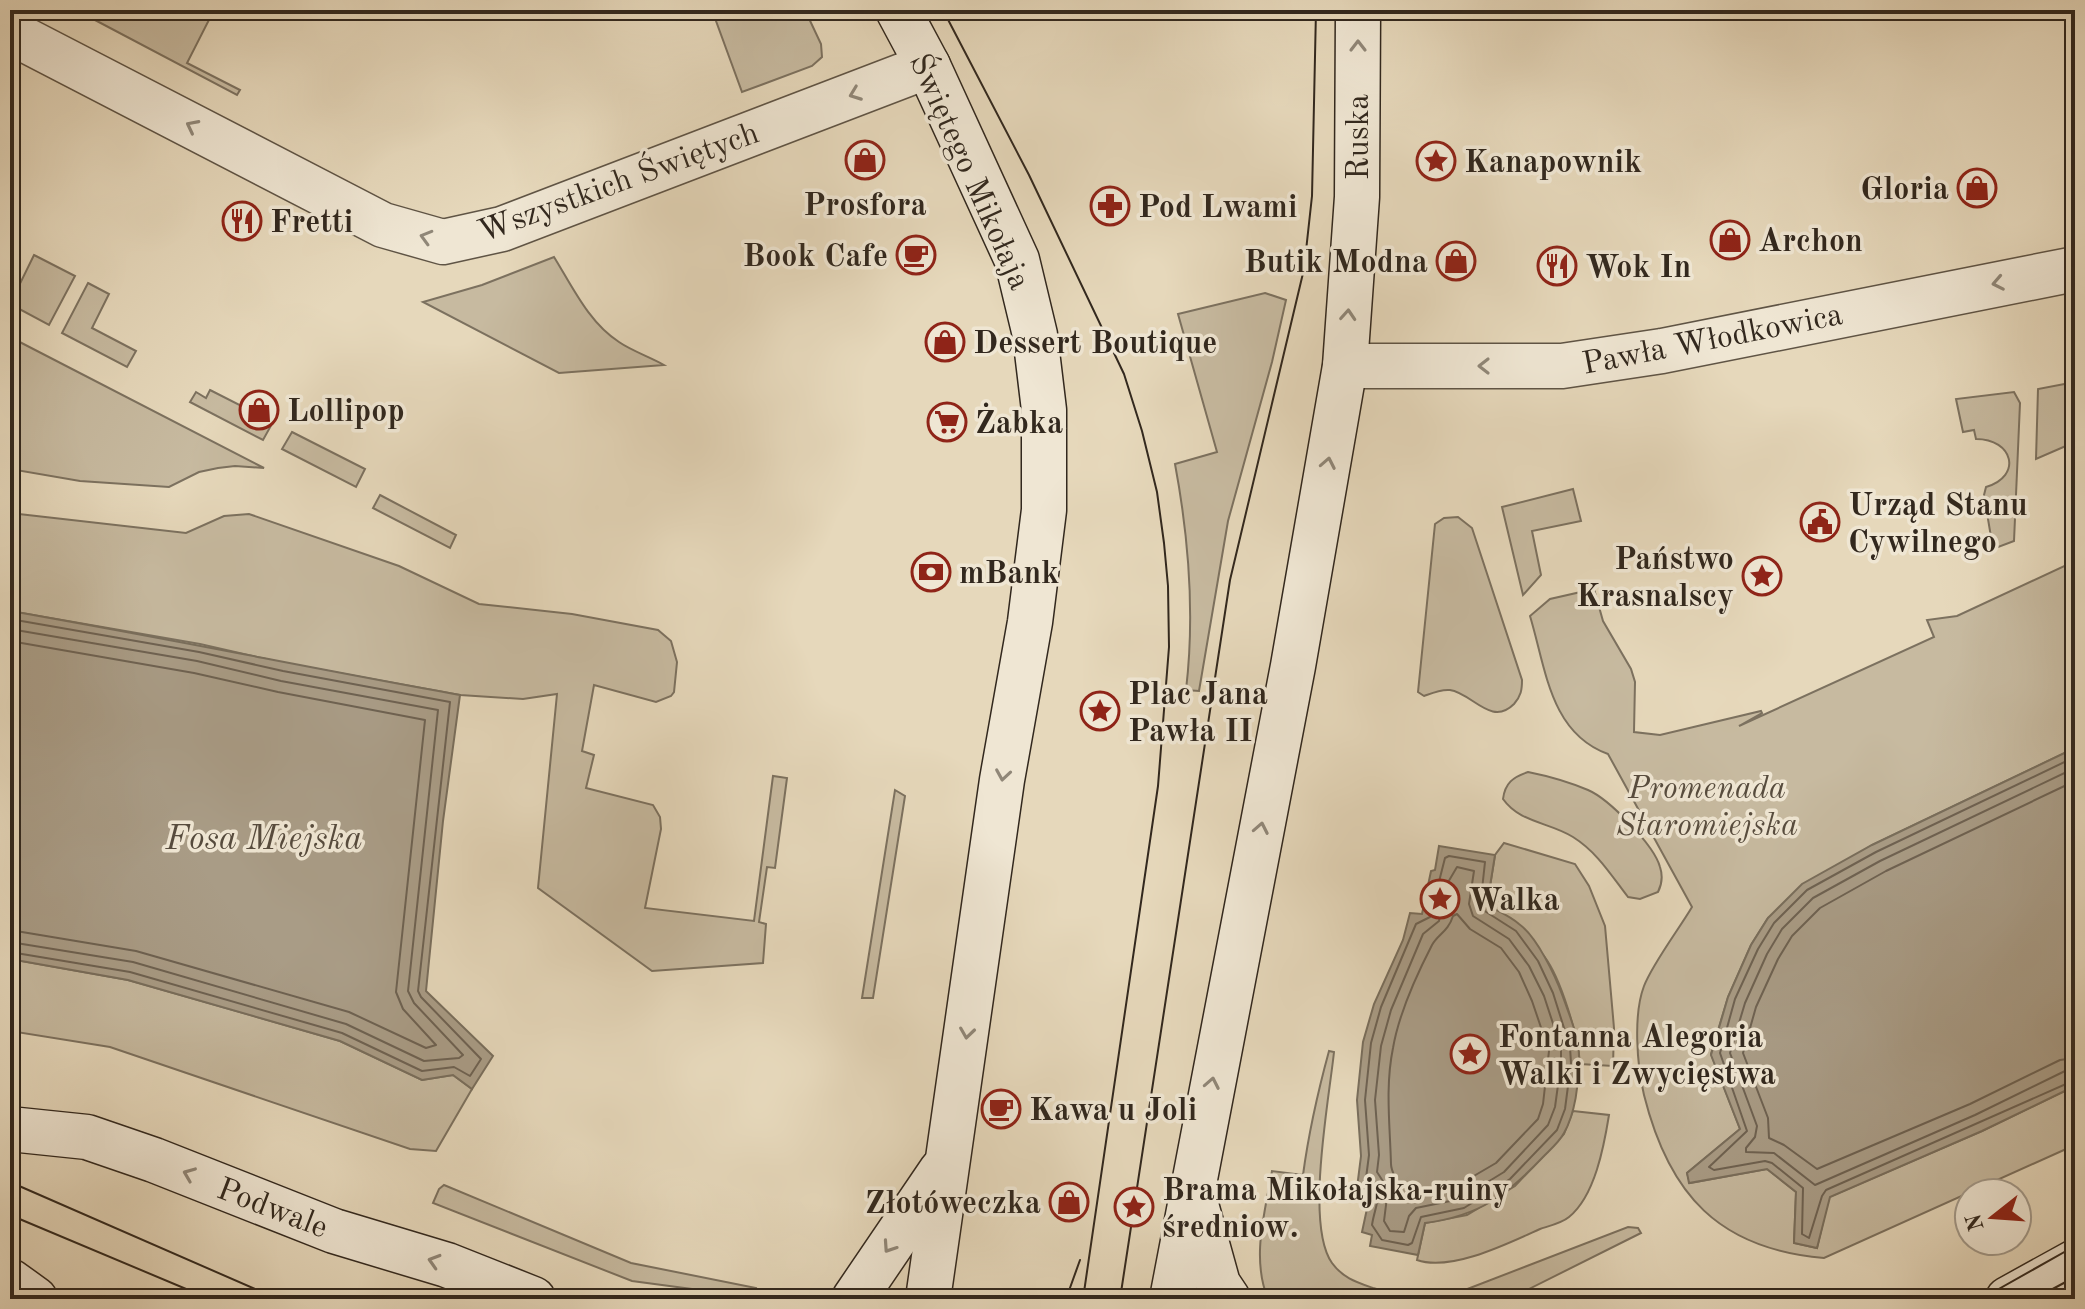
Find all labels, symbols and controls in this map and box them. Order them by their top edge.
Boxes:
one-way arrow [1349,39,1366,52]
street label: Świętego Mikołaja [902,47,1040,295]
one-way arrow [849,84,863,101]
street label: Ruska [1344,94,1376,180]
street label: Wszystkich Świętych [473,113,763,249]
one-way arrow [185,120,200,136]
shop icon: Prosfora [844,139,886,181]
place icon: Kanapownik [1415,140,1457,182]
place label: Kanapownik [1464,148,1642,180]
shop icon: Gloria [1956,167,1998,209]
place label: Gloria [1860,175,1949,207]
pharmacy icon: Pod Lwami [1089,185,1131,227]
place label: Prosfora [803,191,927,223]
place label: Pod Lwami [1138,193,1297,225]
restaurant icon: Fretti [221,200,263,242]
place label: Fretti [270,208,353,240]
shop icon: Archon [1709,219,1751,261]
place label: Archon [1758,227,1863,259]
one-way arrow [420,230,433,246]
cafe icon: Book Cafe [895,234,937,276]
shop icon: Butik Modna [1435,240,1477,282]
place label: Book Cafe [742,242,888,274]
restaurant icon: Wok In [1536,245,1578,287]
place label: Butik Modna [1244,248,1428,280]
place label: Wok In [1585,253,1691,285]
one-way arrow [1992,274,2005,291]
street label: Pawła Włodkowica [1580,300,1846,382]
one-way arrow [1339,308,1356,321]
shop icon: Dessert Boutique [924,321,966,363]
place label: Dessert Boutique [973,329,1217,361]
one-way arrow [1477,357,1490,375]
shop icon: Lollipop [238,389,280,431]
place label: Lollipop [287,397,405,429]
supermarket icon: Żabka [926,401,968,443]
place label: Żabka [975,402,1063,441]
one-way arrow [1319,457,1336,470]
place label: Urząd Stanu Cywilnego [1848,491,2028,560]
public building icon: Urząd Stanu Cywilnego [1799,501,1841,543]
place label: Państwo Krasnalscy [1576,545,1734,614]
bank icon: mBank [910,551,952,593]
place icon: Państwo Krasnalscy [1741,555,1783,597]
place label: mBank [959,559,1059,591]
place label: Plac Jana Pawła II [1128,680,1268,749]
place icon: Plac Jana Pawła II [1079,690,1121,732]
one-way arrow [996,768,1013,782]
park label: Promenada Staromiejska [1616,774,1798,843]
one-way arrow [1252,822,1269,835]
water label: Fosa Miejska [165,823,362,857]
place icon: Walka [1419,878,1461,920]
place label: Walka [1468,886,1560,918]
place label: Fontanna Alegoria Walki i Zwycięstwa [1498,1023,1776,1092]
one-way arrow [959,1026,976,1040]
place icon: Fontanna Alegoria Walki i Zwycięstwa [1449,1033,1491,1075]
one-way arrow [1202,1076,1219,1090]
cafe icon: Kawa u Joli [980,1088,1022,1130]
place label: Kawa u Joli [1029,1096,1197,1128]
one-way arrow [183,1167,197,1184]
street label: Podwale [212,1174,332,1245]
place label: Brama Mikołajska-ruiny średniow. [1162,1176,1509,1245]
north arrow [1953,1177,2033,1257]
shop icon: Złotóweczka [1048,1181,1090,1223]
place icon: Brama Mikołajska-ruiny średniow. [1113,1186,1155,1228]
place label: Złotóweczka [865,1189,1041,1221]
text: N [1963,1211,1989,1234]
one-way arrow [884,1239,899,1253]
one-way arrow [428,1255,442,1271]

